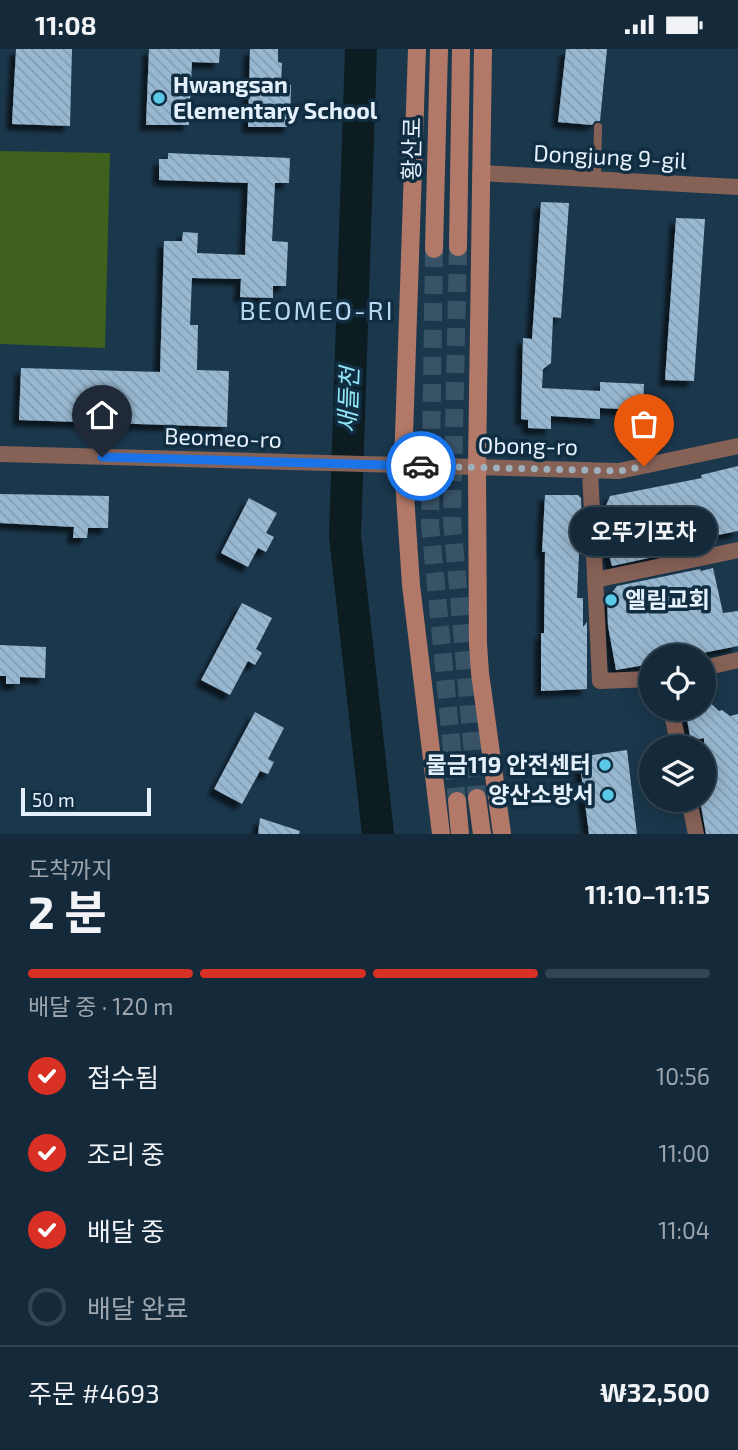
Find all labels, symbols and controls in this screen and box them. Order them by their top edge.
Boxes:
text: 11:08 [35,9,97,40]
place label: Hwangsan Elementary School [173,70,378,124]
marker: Hwangsan Elementary School [151,90,167,106]
street label: 황산로 [396,117,426,181]
street label: Dongjung 9-gil [533,138,688,174]
district label: BEOMEO-RI [239,294,395,325]
water label: 새들천 [332,363,363,434]
pin [72,385,132,457]
pin [614,394,674,466]
icon: home [83,396,121,434]
icon: bag [625,405,663,443]
street label: Beomeo-ro [164,421,282,453]
street label: Obong-ro [478,430,578,460]
courier [386,431,456,501]
icon: car [402,447,440,485]
callout: 오뚜기포차 [570,508,718,557]
text: 오뚜기포차 [591,517,696,545]
place label: 엘림교회 [625,585,710,613]
marker: 엘림교회 [603,592,619,608]
map controls [639,644,716,812]
button: locate [639,644,716,721]
button: layers [639,735,716,812]
place label: 물금119 안전센터 [426,750,591,778]
marker: 물금119 안전센터 [597,757,613,773]
place label: 양산소방서 [488,780,594,808]
scale bar [21,785,150,817]
marker: 양산소방서 [600,787,616,803]
text: 50 m [32,788,75,811]
text: 도착까지 [28,855,113,883]
text: 11:10–11:15 [585,878,710,909]
text: 2 분 [28,883,107,938]
text: 배달 중 · 120 m [28,992,174,1020]
icon: check [28,1057,66,1095]
text: 접수됨 [87,1061,159,1092]
text: 10:56 [656,1062,710,1090]
icon: check [28,1134,66,1172]
text: 조리 중 [87,1138,165,1169]
text: 11:00 [659,1139,710,1167]
icon: check [28,1211,66,1249]
text: 배달 중 [87,1215,165,1246]
text: 11:04 [658,1216,710,1244]
text: 배달 완료 [87,1292,188,1323]
text: ₩32,500 [600,1376,710,1407]
text: 주문 #4693 [28,1377,160,1408]

